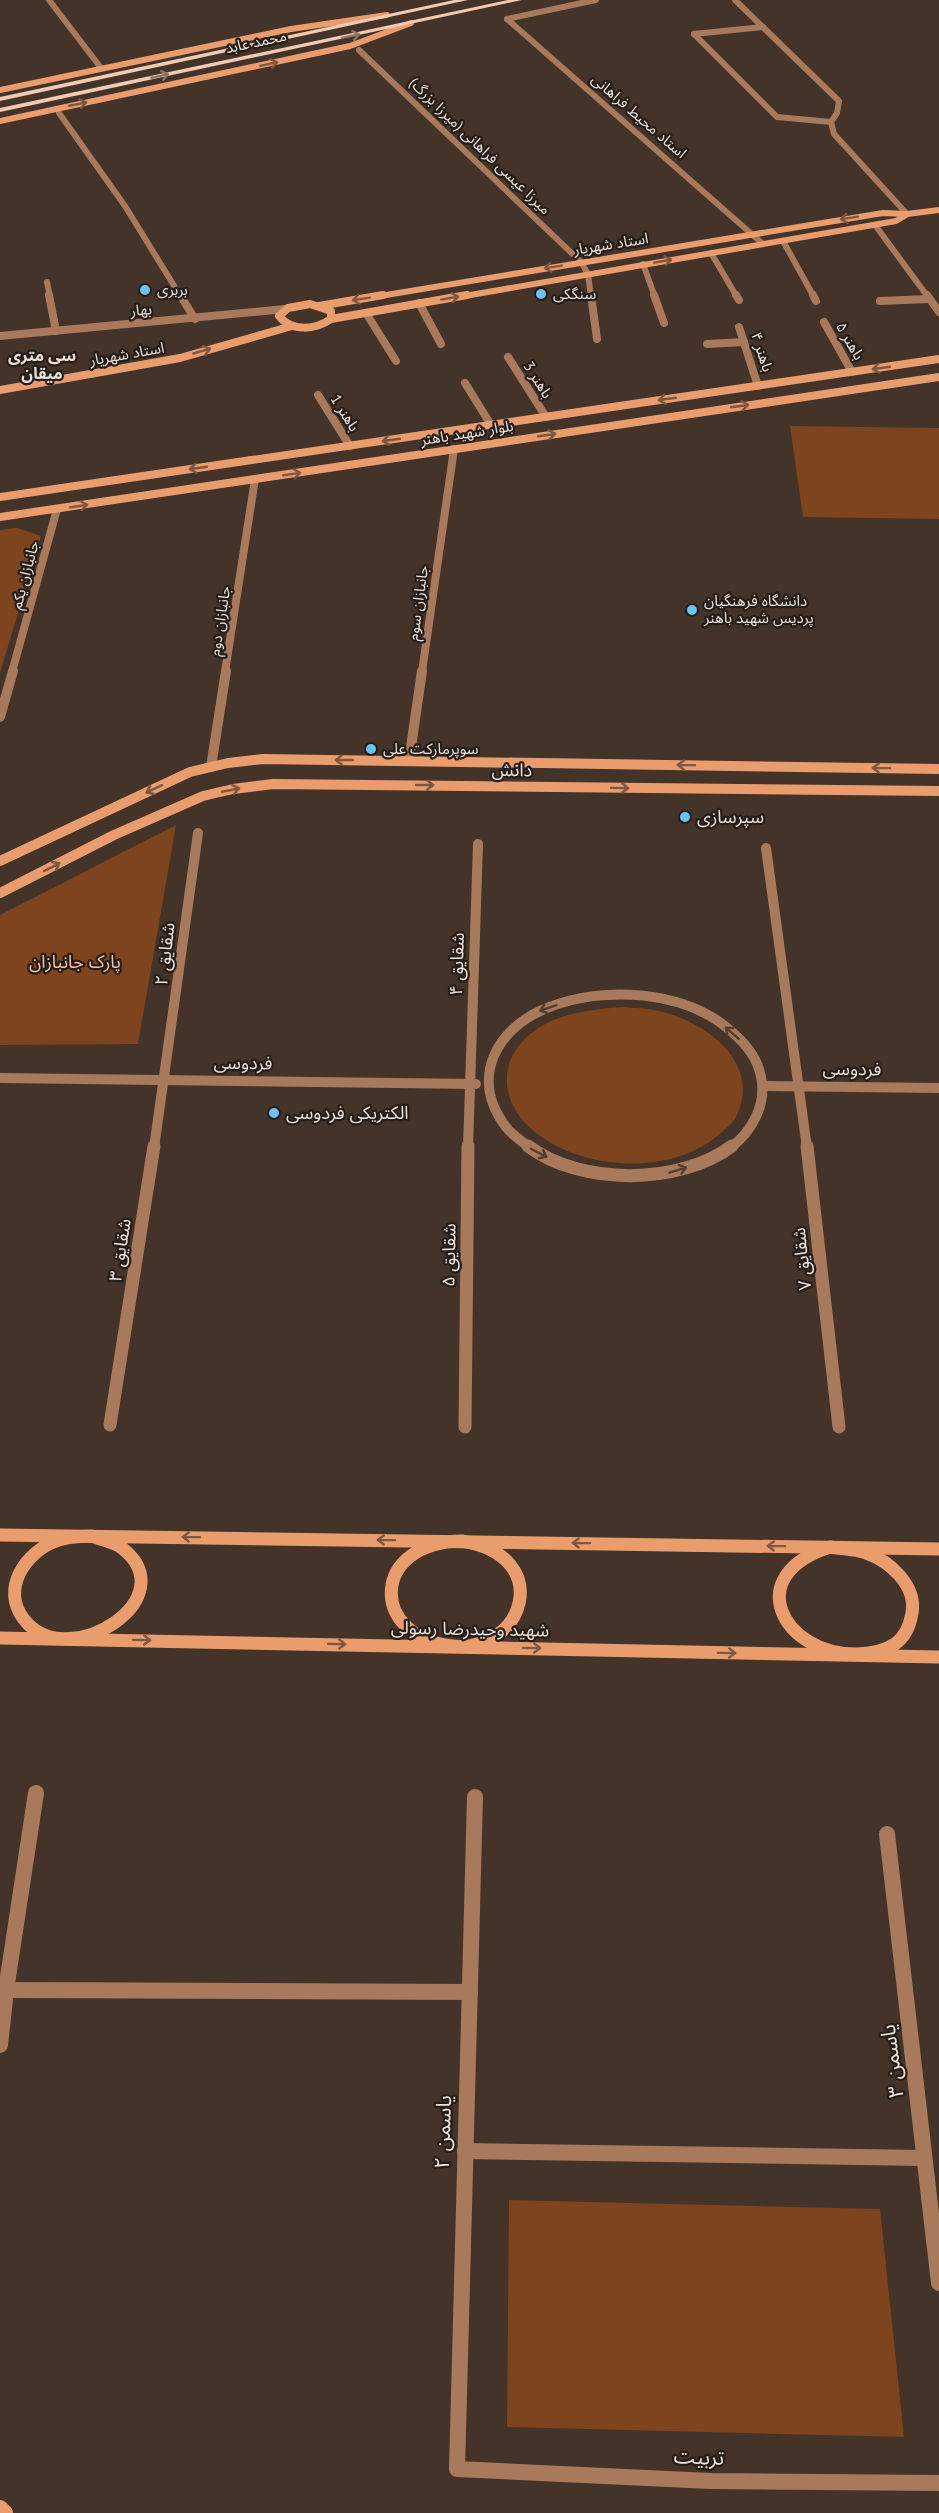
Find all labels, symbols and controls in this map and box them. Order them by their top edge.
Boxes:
street label: محمد عابد [224,26,288,57]
one-way arrow [341,29,360,41]
one-way arrow [258,58,278,69]
street label: استاد محیط فراهانی [588,69,691,162]
one-way arrow [150,70,169,81]
street label: میرزا عیسی فراهانی (میرزا بزرگ) [406,73,555,218]
one-way arrow [68,98,87,109]
one-way arrow [840,213,860,224]
street label: استاد شهریار [571,228,650,259]
one-way arrow [653,255,673,266]
one-way arrow [544,262,564,273]
place label: بربری [157,280,188,299]
marker: بربری [138,283,152,297]
place label: سنگکی [553,284,596,303]
marker: سنگکی [534,287,548,301]
one-way arrow [440,292,460,303]
one-way arrow [351,293,371,304]
street label: بهار [128,299,153,320]
street label: باهنر ۵ [832,318,869,363]
street label: باهنر ۴ [747,330,778,374]
street label: استاد شهریار [87,338,166,370]
district label: سی متری میقان [8,345,76,383]
one-way arrow [192,345,211,357]
street label: باهنر 3 [520,358,557,402]
one-way arrow [872,362,892,373]
street label: باهنر 1 [327,391,364,435]
one-way arrow [658,394,678,405]
one-way arrow [730,401,750,412]
street label: بلوار شهید باهنر [418,416,515,449]
one-way arrow [537,429,557,440]
one-way arrow [382,434,402,445]
one-way arrow [189,462,209,473]
one-way arrow [282,468,302,479]
one-way arrow [68,500,88,511]
street label: جانبازان یکم [6,538,45,612]
street label: جانبازان سوم [403,564,434,642]
street label: جانبازان دوم [205,584,236,658]
place label: دانشگاه فرهنگیان پردیس شهید باهنر [703,591,814,628]
marker: دانشگاه فرهنگیان پردیس شهید باهنر [685,603,699,617]
place label: سوپرمارکت علی [383,739,479,759]
marker: سوپرمارکت علی [364,742,378,756]
one-way arrow [334,754,354,766]
street label: دانش [492,758,532,781]
one-way arrow [676,759,696,771]
one-way arrow [871,762,891,774]
one-way arrow [415,779,435,791]
one-way arrow [610,782,630,793]
one-way arrow [145,784,163,795]
one-way arrow [220,784,240,795]
place label: سپرسازی [697,805,764,828]
marker: سپرسازی [678,810,692,824]
one-way arrow [43,860,61,872]
street label: شقایق ۲ [149,921,180,987]
street label: شقایق ۴ [444,932,469,996]
park label: پارک جانبازان [29,950,121,973]
one-way arrow [539,1004,558,1015]
one-way arrow [725,1026,740,1040]
street label: فردوسی [213,1050,273,1075]
street label: فردوسی [822,1056,882,1081]
place label: الکتریکی فردوسی [286,1101,409,1124]
marker: الکتریکی فردوسی [267,1106,281,1120]
one-way arrow [530,1148,548,1159]
one-way arrow [668,1164,687,1175]
street label: شقایق ۳ [103,1217,136,1283]
street label: شقایق ۵ [436,1223,461,1287]
street label: شقایق ۷ [787,1226,816,1292]
one-way arrow [181,1531,201,1543]
one-way arrow [376,1534,396,1545]
one-way arrow [571,1537,591,1548]
one-way arrow [766,1540,786,1552]
street label: شهید وحیدرضا رسولی [391,1616,549,1641]
one-way arrow [132,1634,152,1646]
one-way arrow [327,1638,347,1650]
one-way arrow [522,1643,542,1654]
one-way arrow [717,1647,737,1659]
street label: یاسمن ۳ [874,2023,909,2099]
street label: یاسمن ۲ [428,2095,457,2169]
street label: تربیت [673,2442,725,2471]

